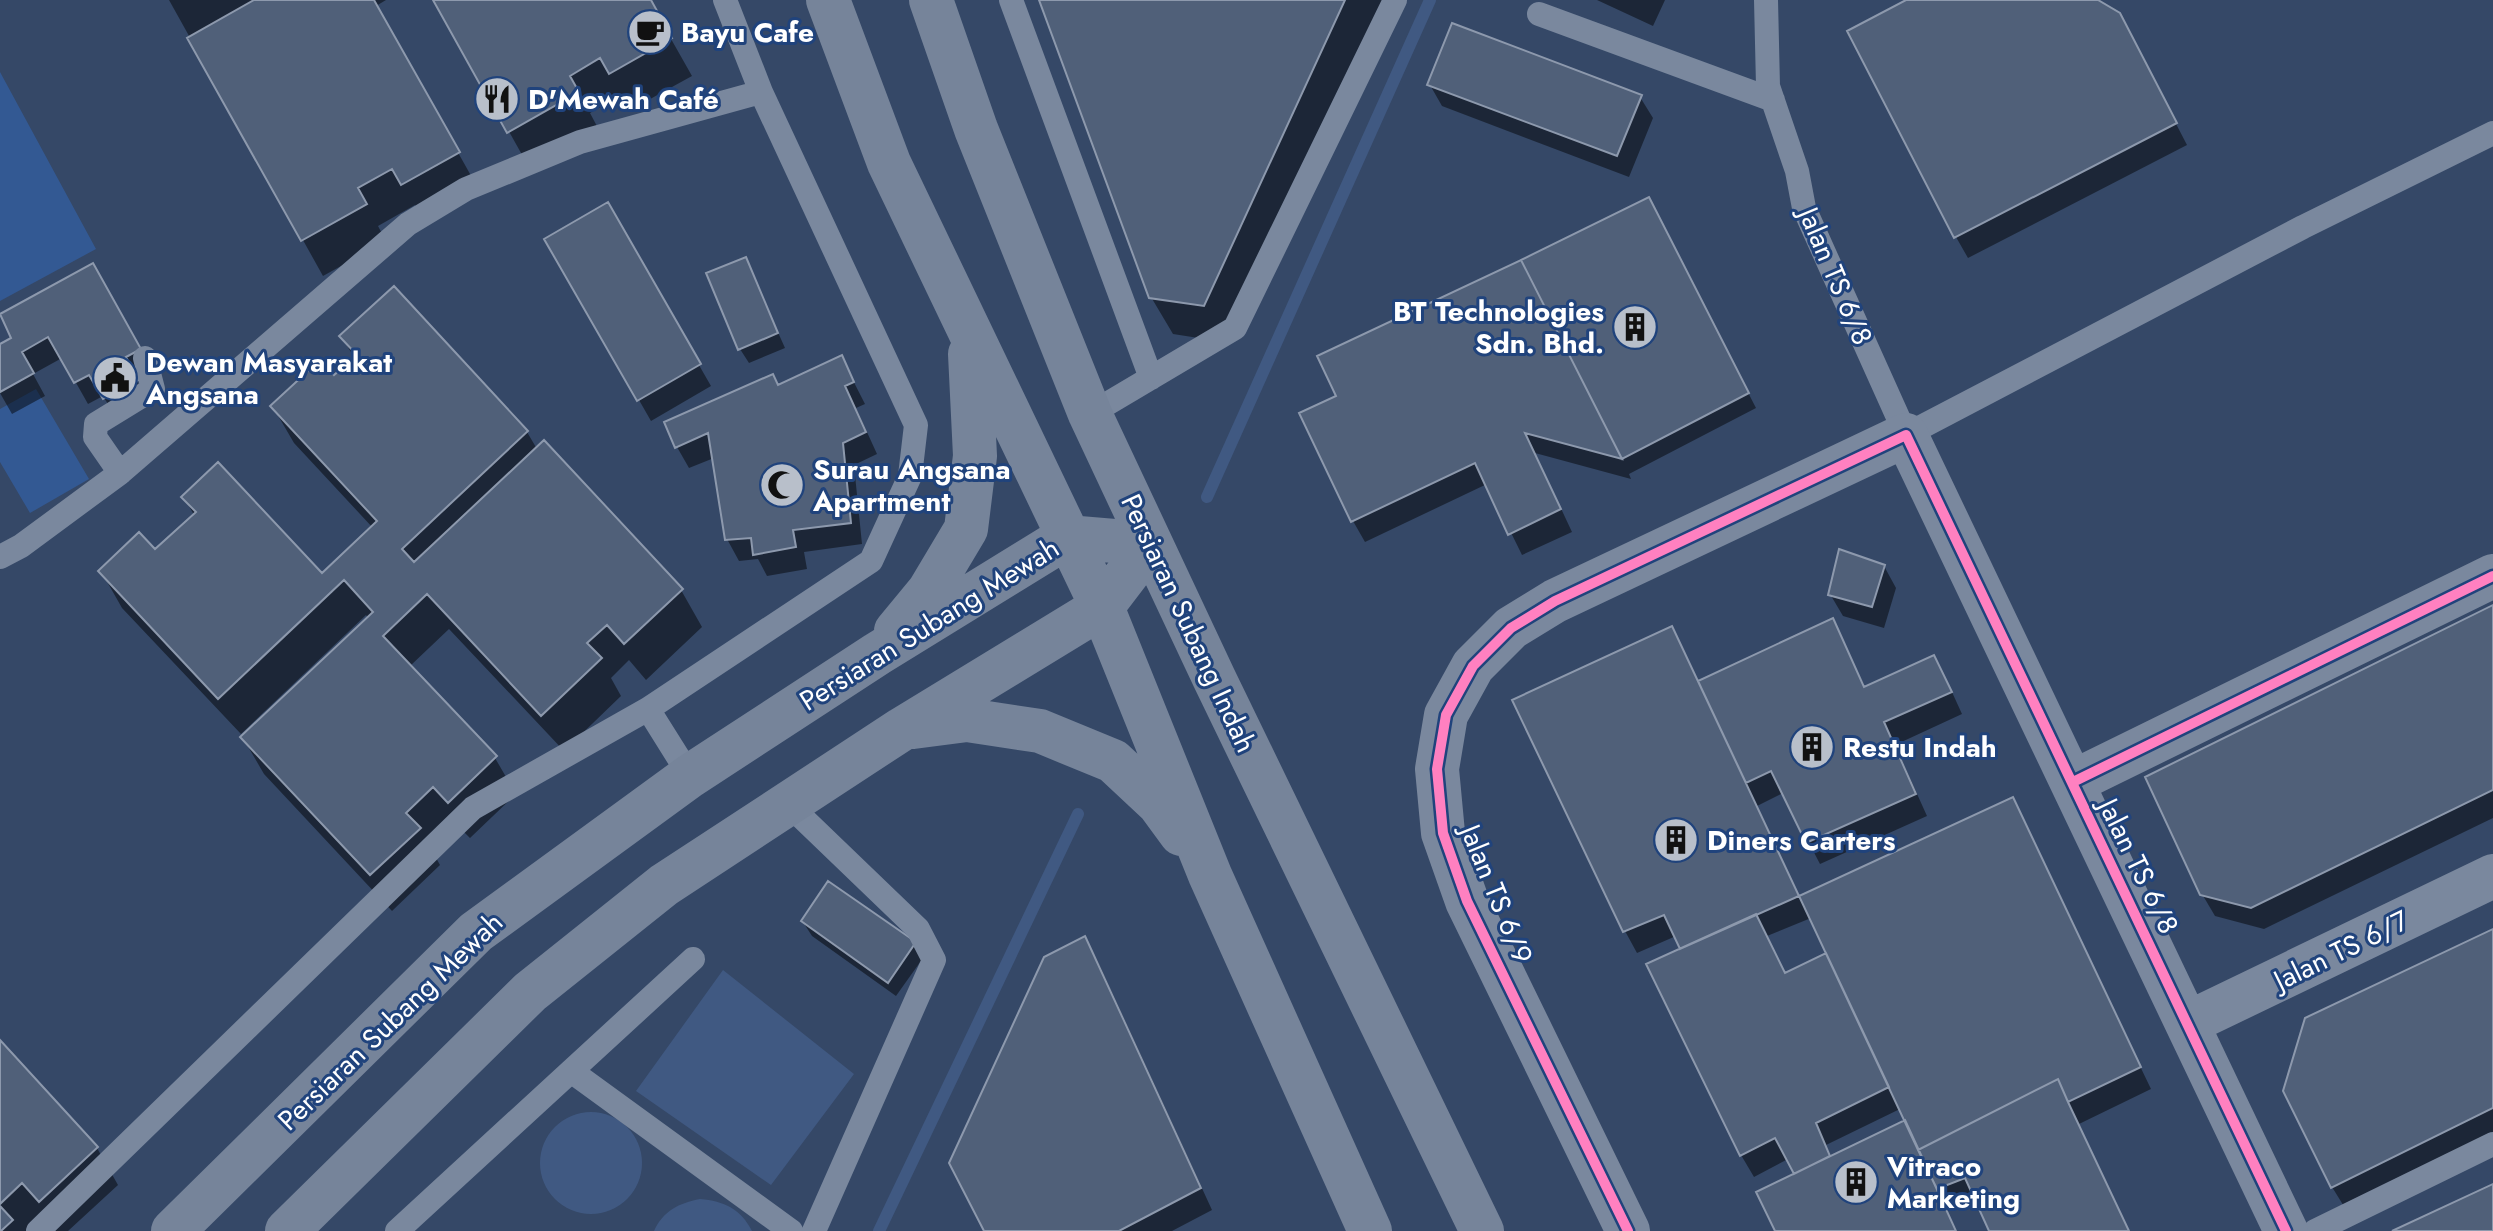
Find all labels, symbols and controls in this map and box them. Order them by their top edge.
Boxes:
cafe icon: Bayu Cafe [626,8,674,56]
place label: Bayu Cafe [681,12,814,53]
restaurant icon: D'Mewah Café [473,75,521,123]
place label: D'Mewah Café [528,79,719,120]
street label: Jalan TS 6/8 [1787,197,1883,351]
place label: BT Technologies Sdn. Bhd. [1393,291,1604,364]
building icon: BT Technologies Sdn. Bhd. [1611,303,1659,351]
place label: Dewan Masyarakat Angsana [145,342,392,415]
public building icon: Dewan Masyarakat Angsana [91,354,139,402]
place label: Surau Angsana Apartment [812,449,1011,522]
mosque icon: Surau Angsana Apartment [758,461,806,509]
street label: Persiaran Subang Indah [1111,487,1266,759]
street label: Persiaran Subang Mewah [792,528,1067,721]
building icon: Restu Indah [1788,723,1836,771]
place label: Restu Indah [1843,727,1997,768]
street label: Jalan TS 6/8 [2086,788,2189,941]
street label: Jalan TS 6/9 [1449,815,1543,970]
building icon: Diners Carters [1652,816,1700,864]
place label: Diners Carters [1707,820,1896,861]
street label: Jalan TS 6/7 [2263,900,2416,1002]
street label: Persiaran Subang Mewah [269,903,512,1140]
place label: Vitraco Marketing [1886,1146,2020,1219]
building icon: Vitraco Marketing [1832,1158,1880,1206]

